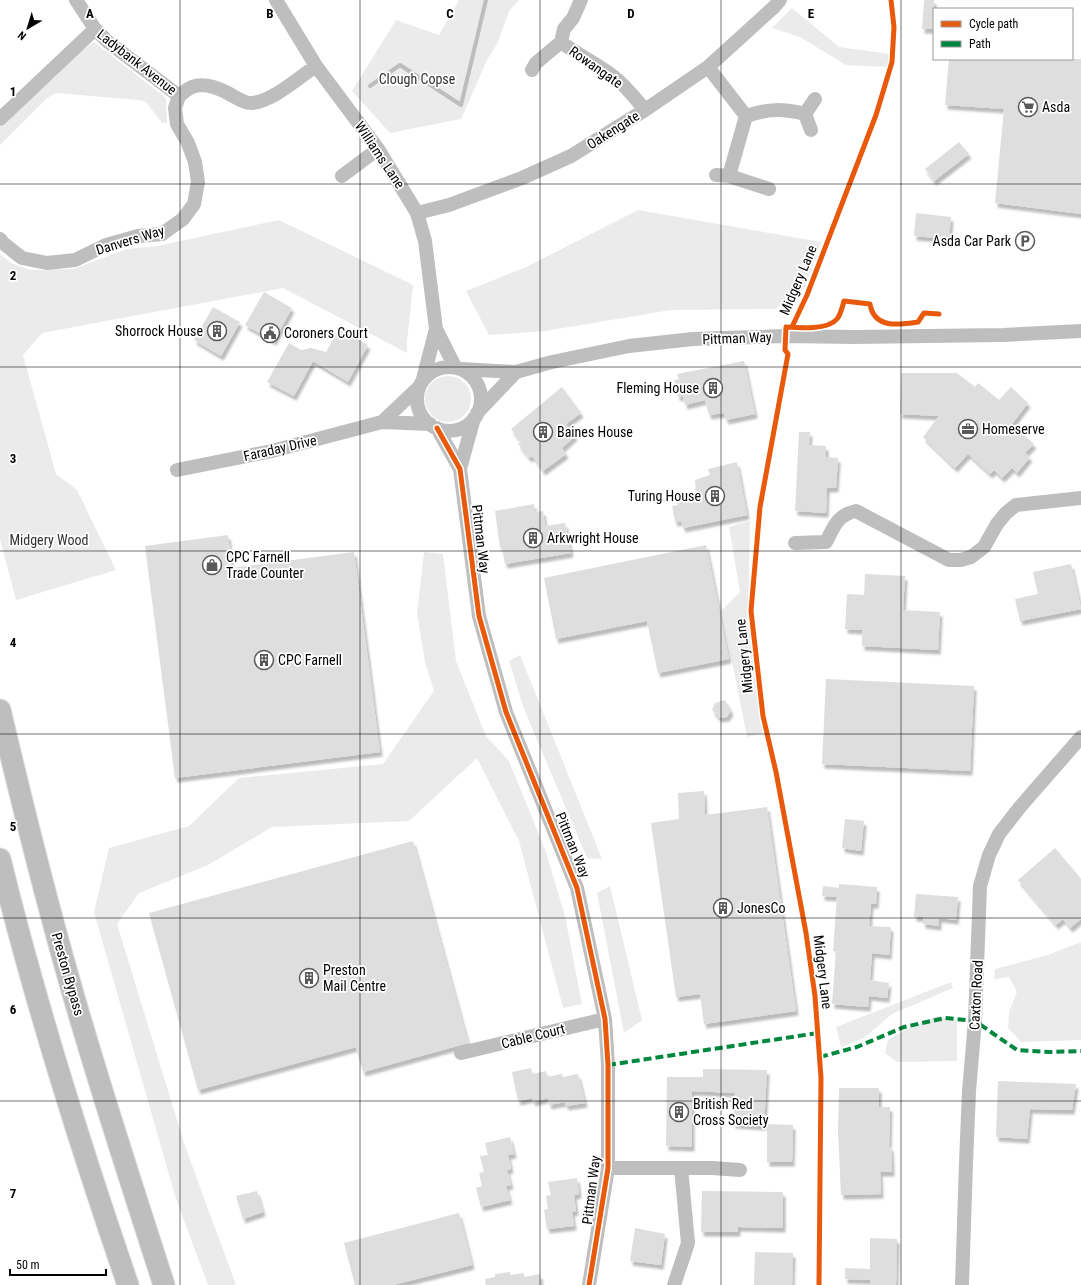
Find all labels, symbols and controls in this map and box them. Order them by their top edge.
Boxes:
text: A [86,6,94,21]
text: B [266,6,274,21]
text: C [446,6,454,21]
text: D [627,6,635,21]
text: E [808,6,815,21]
north arrow [8,8,48,48]
legend [933,8,1073,60]
text: Cycle path [969,17,1019,31]
street label: Ladybank Avenue [94,26,180,98]
text: N [15,28,29,43]
text: Path [969,37,991,51]
street label: Rowangate [566,43,626,91]
park label: Clough Copse [379,71,456,87]
text: 1 [10,84,16,99]
supermarket icon: Asda [1017,96,1039,118]
place label: Asda [1042,99,1070,115]
street label: Oakengate [584,107,643,152]
street label: Williams Lane [352,119,408,192]
street label: Danvers Way [94,222,166,258]
parking icon: Asda Car Park [1014,230,1036,252]
place label: Asda Car Park [933,233,1012,249]
street label: Midgery Lane [776,242,820,317]
text: 2 [10,268,17,283]
building icon: Shorrock House [206,320,228,342]
public building icon: Coroners Court [259,322,281,344]
place label: Shorrock House [115,323,203,339]
place label: Coroners Court [284,325,368,341]
street label: Pittman Way [702,329,772,347]
building icon: Fleming House [702,377,724,399]
place label: Fleming House [616,380,699,396]
office icon: Homeserve [957,418,979,440]
building icon: Baines House [532,421,554,443]
place label: Homeserve [982,421,1045,437]
place label: Baines House [557,424,633,440]
street label: Faraday Drive [242,432,318,464]
text: 3 [10,451,16,466]
building icon: Turing House [704,485,726,507]
place label: Turing House [628,488,701,504]
street label: Pittman Way [469,504,493,575]
building icon: Arkwright House [522,527,544,549]
place label: Arkwright House [547,530,639,546]
park label: Midgery Wood [9,532,89,548]
place label: CPC Farnell Trade Counter [226,549,304,581]
shop icon: CPC Farnell Trade Counter [201,554,223,576]
street label: Midgery Lane [732,618,756,694]
text: 4 [10,635,17,650]
building icon: CPC Farnell [253,649,275,671]
place label: CPC Farnell [278,652,342,668]
street label: Pittman Way [553,810,593,880]
text: 5 [10,819,17,834]
building icon: JonesCo [712,897,734,919]
place label: JonesCo [737,900,786,916]
street label: Preston Bypass [48,931,88,1017]
street label: Midgery Lane [811,934,836,1010]
street label: Caxton Road [966,960,986,1030]
place label: Preston Mail Centre [323,962,386,994]
building icon: Preston Mail Centre [298,967,320,989]
text: 6 [10,1002,17,1017]
street label: Cable Court [500,1020,566,1052]
place label: British Red Cross Society [693,1096,769,1128]
building icon: British Red Cross Society [668,1101,690,1123]
street label: Pittman Way [579,1154,603,1225]
text: 7 [10,1186,17,1201]
scale bar [10,1251,106,1277]
text: 50 m [16,1258,40,1272]

